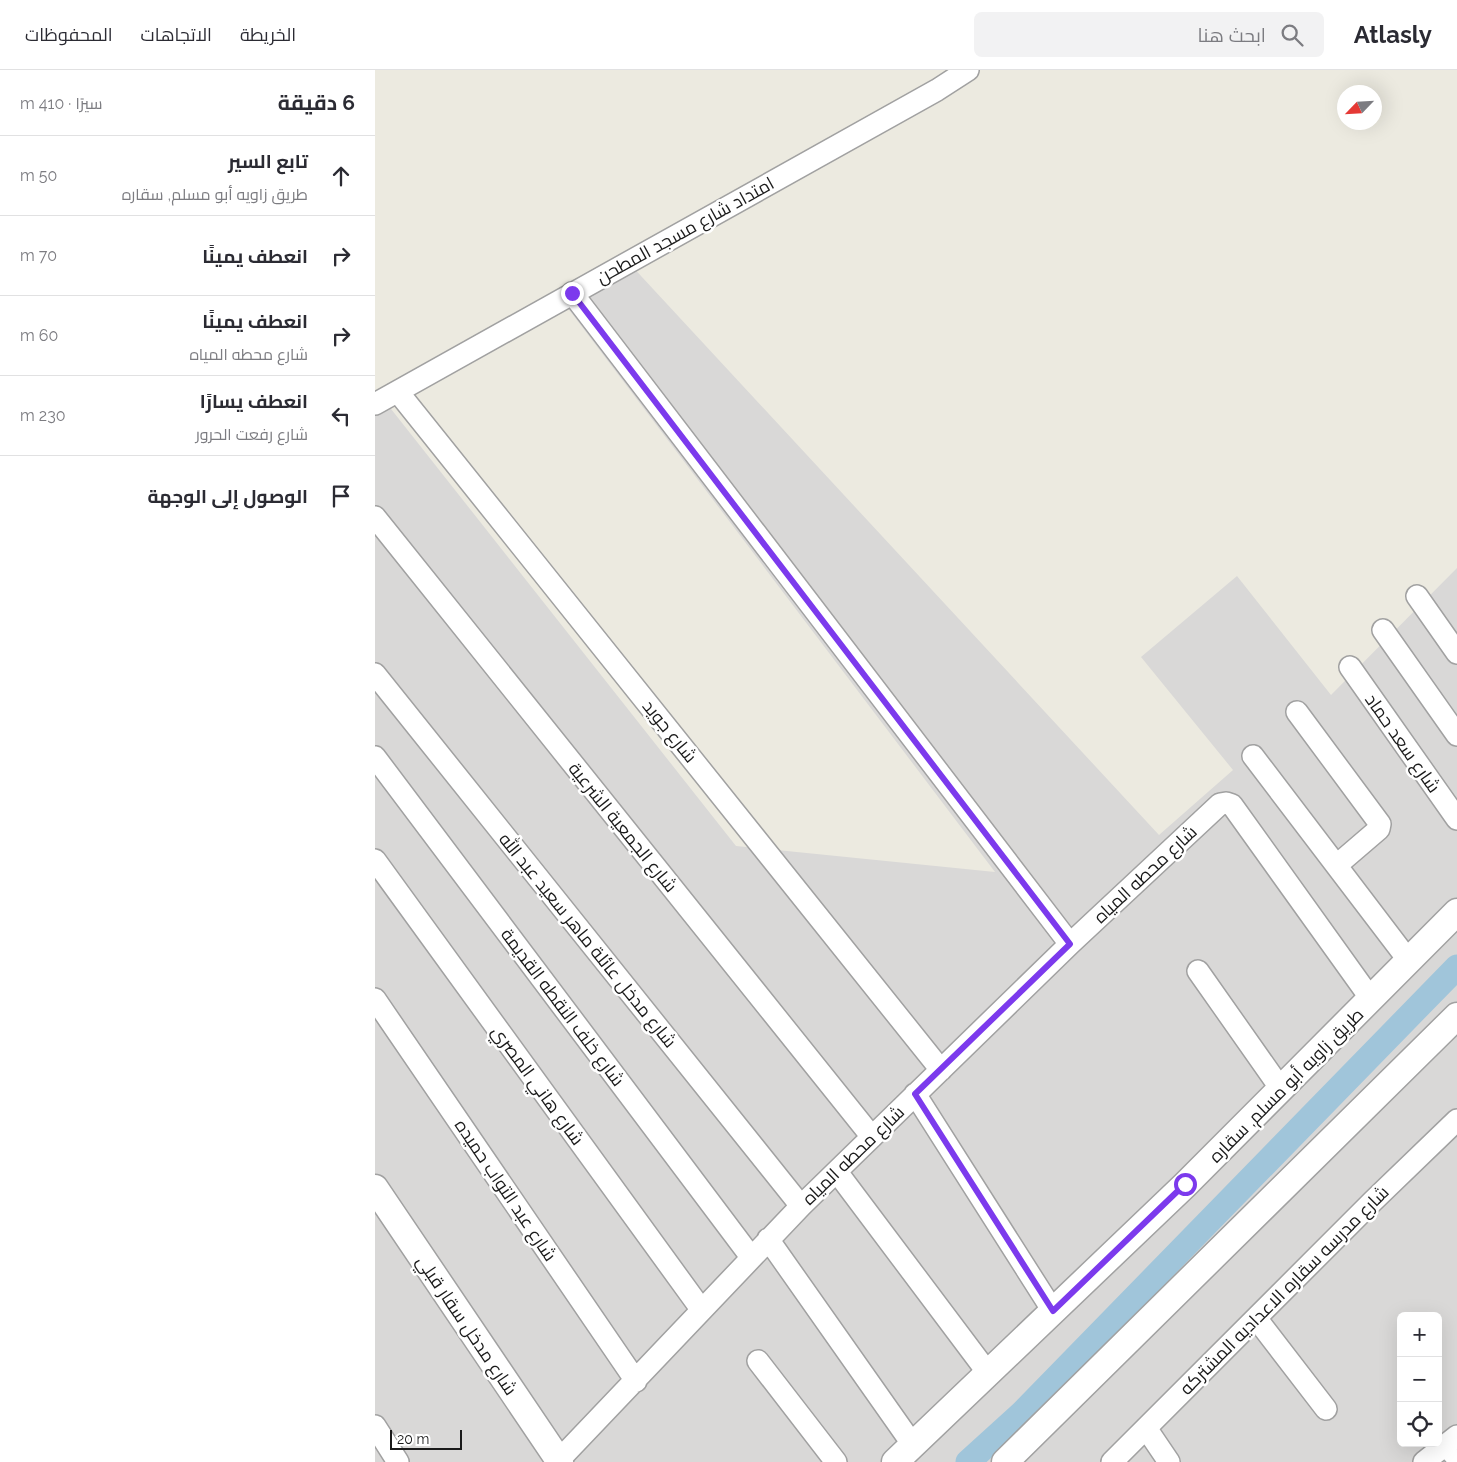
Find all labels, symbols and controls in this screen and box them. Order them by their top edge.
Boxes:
search box [974,12,1324,57]
text: Atlasly [1354,20,1432,49]
icon: search [1278,21,1306,49]
text: المحفوظات [25,24,113,45]
text: الاتجاهات [141,24,212,45]
text: الخريطة [240,24,296,45]
text: ابحث هنا [1198,24,1266,46]
north arrow [1337,85,1382,130]
text: 6 دقيقة [278,90,355,115]
text: سيرًا · 410 m [20,94,102,113]
text: تابع السير [228,150,308,172]
icon: ahead [327,162,355,190]
text: 50 m [20,166,57,185]
street label: امتداد شارع مسجد المطحن [593,172,778,289]
text: طريق زاويه أبو مسلم, سقاره [122,185,308,204]
icon: right [327,242,355,270]
text: انعطف يمينًا [202,245,308,267]
text: 70 m [20,246,57,265]
route end [561,282,584,305]
text: انعطف يمينًا [202,310,308,332]
icon: right [327,322,355,350]
text: 60 m [20,326,58,345]
text: شارع محطه المياه [189,345,308,364]
text: انعطف يسارًا [200,390,308,412]
icon: left [327,402,355,430]
text: 230 m [20,406,66,425]
text: شارع رفعت الحرور [196,425,308,444]
icon: arrive [327,482,355,510]
text: الوصول إلى الوجهة [148,485,308,507]
street label: شارع سعد حماد [1359,689,1445,798]
street label: شارع جويد [637,696,702,768]
street label: شارع الجمعية الشرعية [563,758,682,897]
street label: شارع محطه المياه [1089,821,1202,929]
street label: شارع مدخل عائلة ماهر سعيد عبد الله [493,828,682,1053]
street label: شارع خلف النقطه القديمة [495,924,629,1091]
street label: طريق زاويه أبو مسلم, سقاره [1204,1003,1369,1168]
street label: شارع هاني المصري [484,1021,588,1151]
street label: شارع محطه المياه [798,1101,910,1210]
street label: شارع عبد التواب حميده [449,1115,561,1266]
route start [1174,1173,1197,1196]
street label: شارع مدرسه سقاره الاعداديه المشتركه [1175,1181,1394,1400]
street label: شارع مدخل سقار قبلي [409,1251,522,1401]
map controls [1397,1312,1442,1447]
button: + [1397,1312,1442,1357]
button: − [1397,1357,1442,1402]
button: locate [1397,1402,1442,1447]
scale bar [390,1427,463,1450]
text: 20 m [397,1431,429,1447]

